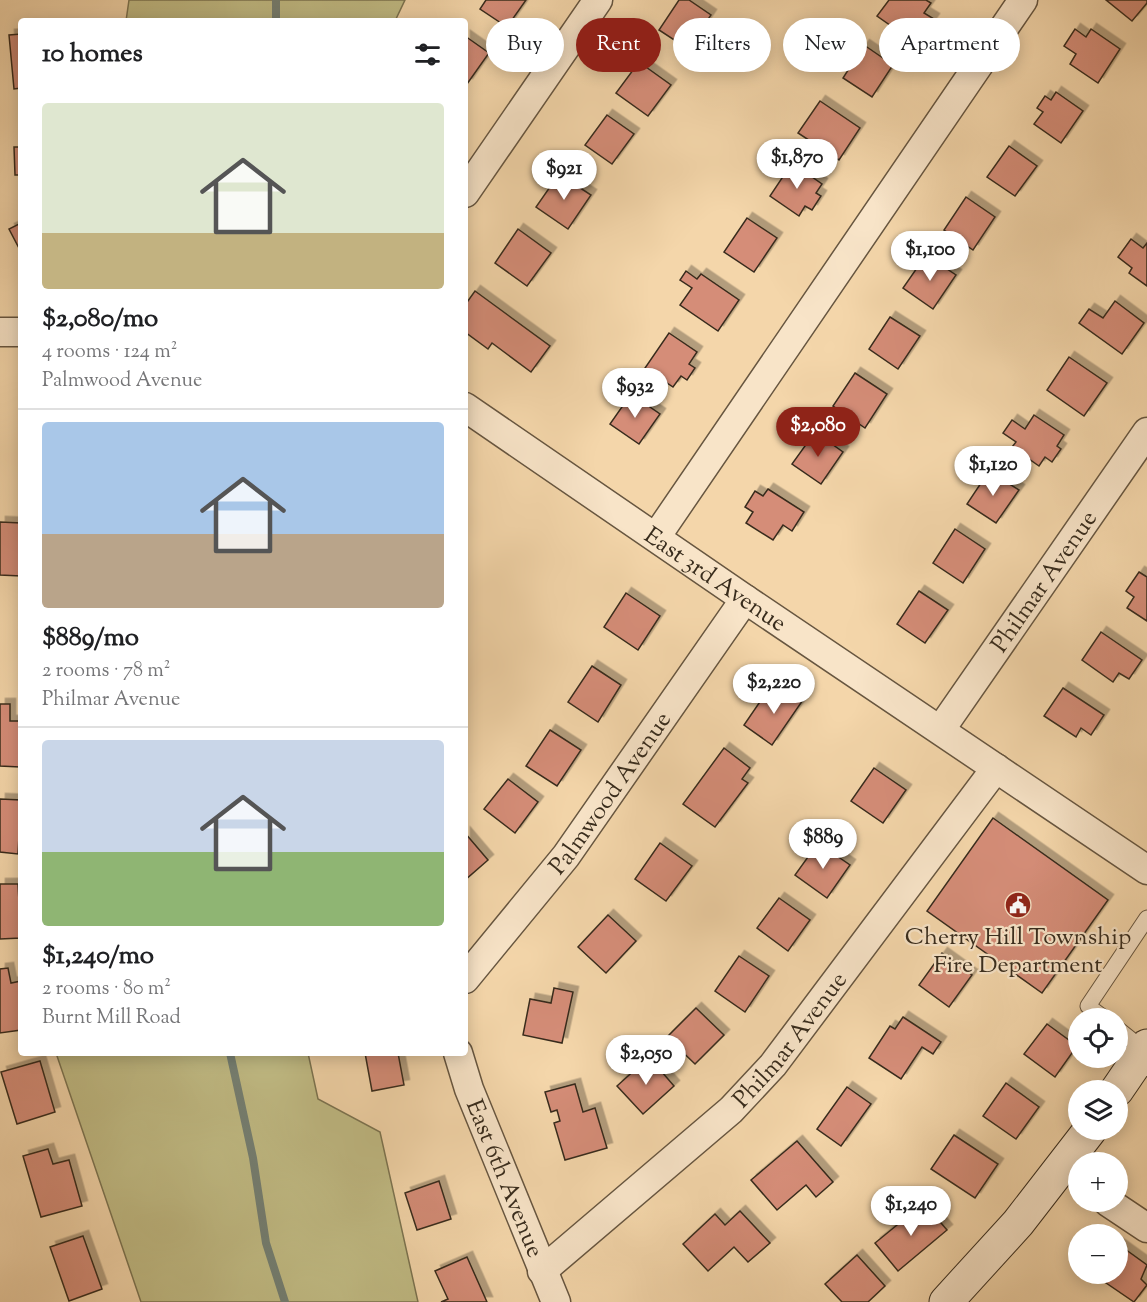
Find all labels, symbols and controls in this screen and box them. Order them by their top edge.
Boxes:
chip: Buy [486,18,564,72]
chip: Rent [576,18,661,72]
chip: Filters [673,18,771,72]
chip: New [783,18,867,72]
chip: Apartment [879,18,1020,72]
text: 10 homes [42,36,143,73]
icon: filters [411,38,444,71]
pin: $1,870 [748,139,846,190]
icon: home [189,142,297,250]
text: $1,870 [771,144,823,173]
pin: $921 [528,150,600,201]
text: $921 [546,155,582,184]
pin: $1,100 [881,231,979,282]
text: $1,100 [905,236,955,265]
text: $2,080/mo [42,301,158,338]
text: 4 rooms · 124 m² [42,338,177,367]
text: Palmwood Avenue [42,367,202,396]
pin: $932 [599,368,671,419]
text: $932 [616,373,654,402]
pin: $2,080 [769,407,867,458]
text: $2,080 [790,412,846,441]
pin: $1,120 [944,446,1042,497]
text: $1,120 [968,451,1018,480]
icon: home [189,461,297,569]
street label: Philmar Avenue [984,504,1107,660]
street label: East 3rd Avenue [637,520,793,641]
text: $889/mo [42,620,139,657]
text: 2 rooms · 78 m² [42,657,171,686]
pin: $2,220 [725,664,823,715]
text: $2,220 [747,669,801,698]
text: Philmar Avenue [42,686,180,715]
street label: Palmwood Avenue [542,705,681,883]
icon: home [189,779,297,887]
pin: $889 [787,819,859,870]
text: $889 [803,824,843,853]
public building icon: Cherry Hill Township Fire Department [1003,890,1033,920]
place label: Cherry Hill Township Fire Department [905,921,1131,983]
text: $1,240/mo [42,938,154,975]
street label: Philmar Avenue [726,965,856,1117]
text: 2 rooms · 80 m² [42,975,171,1004]
text: Burnt Mill Road [42,1004,181,1033]
map controls [1068,1008,1128,1284]
button: locate [1068,1008,1128,1068]
pin: $2,050 [597,1035,695,1086]
text: $2,050 [620,1040,672,1069]
button: layers [1068,1080,1128,1140]
street label: East 6th Avenue [456,1095,551,1263]
button: + [1068,1152,1128,1212]
pin: $1,240 [862,1186,960,1237]
text: $1,240 [885,1191,937,1220]
button: − [1068,1224,1128,1284]

